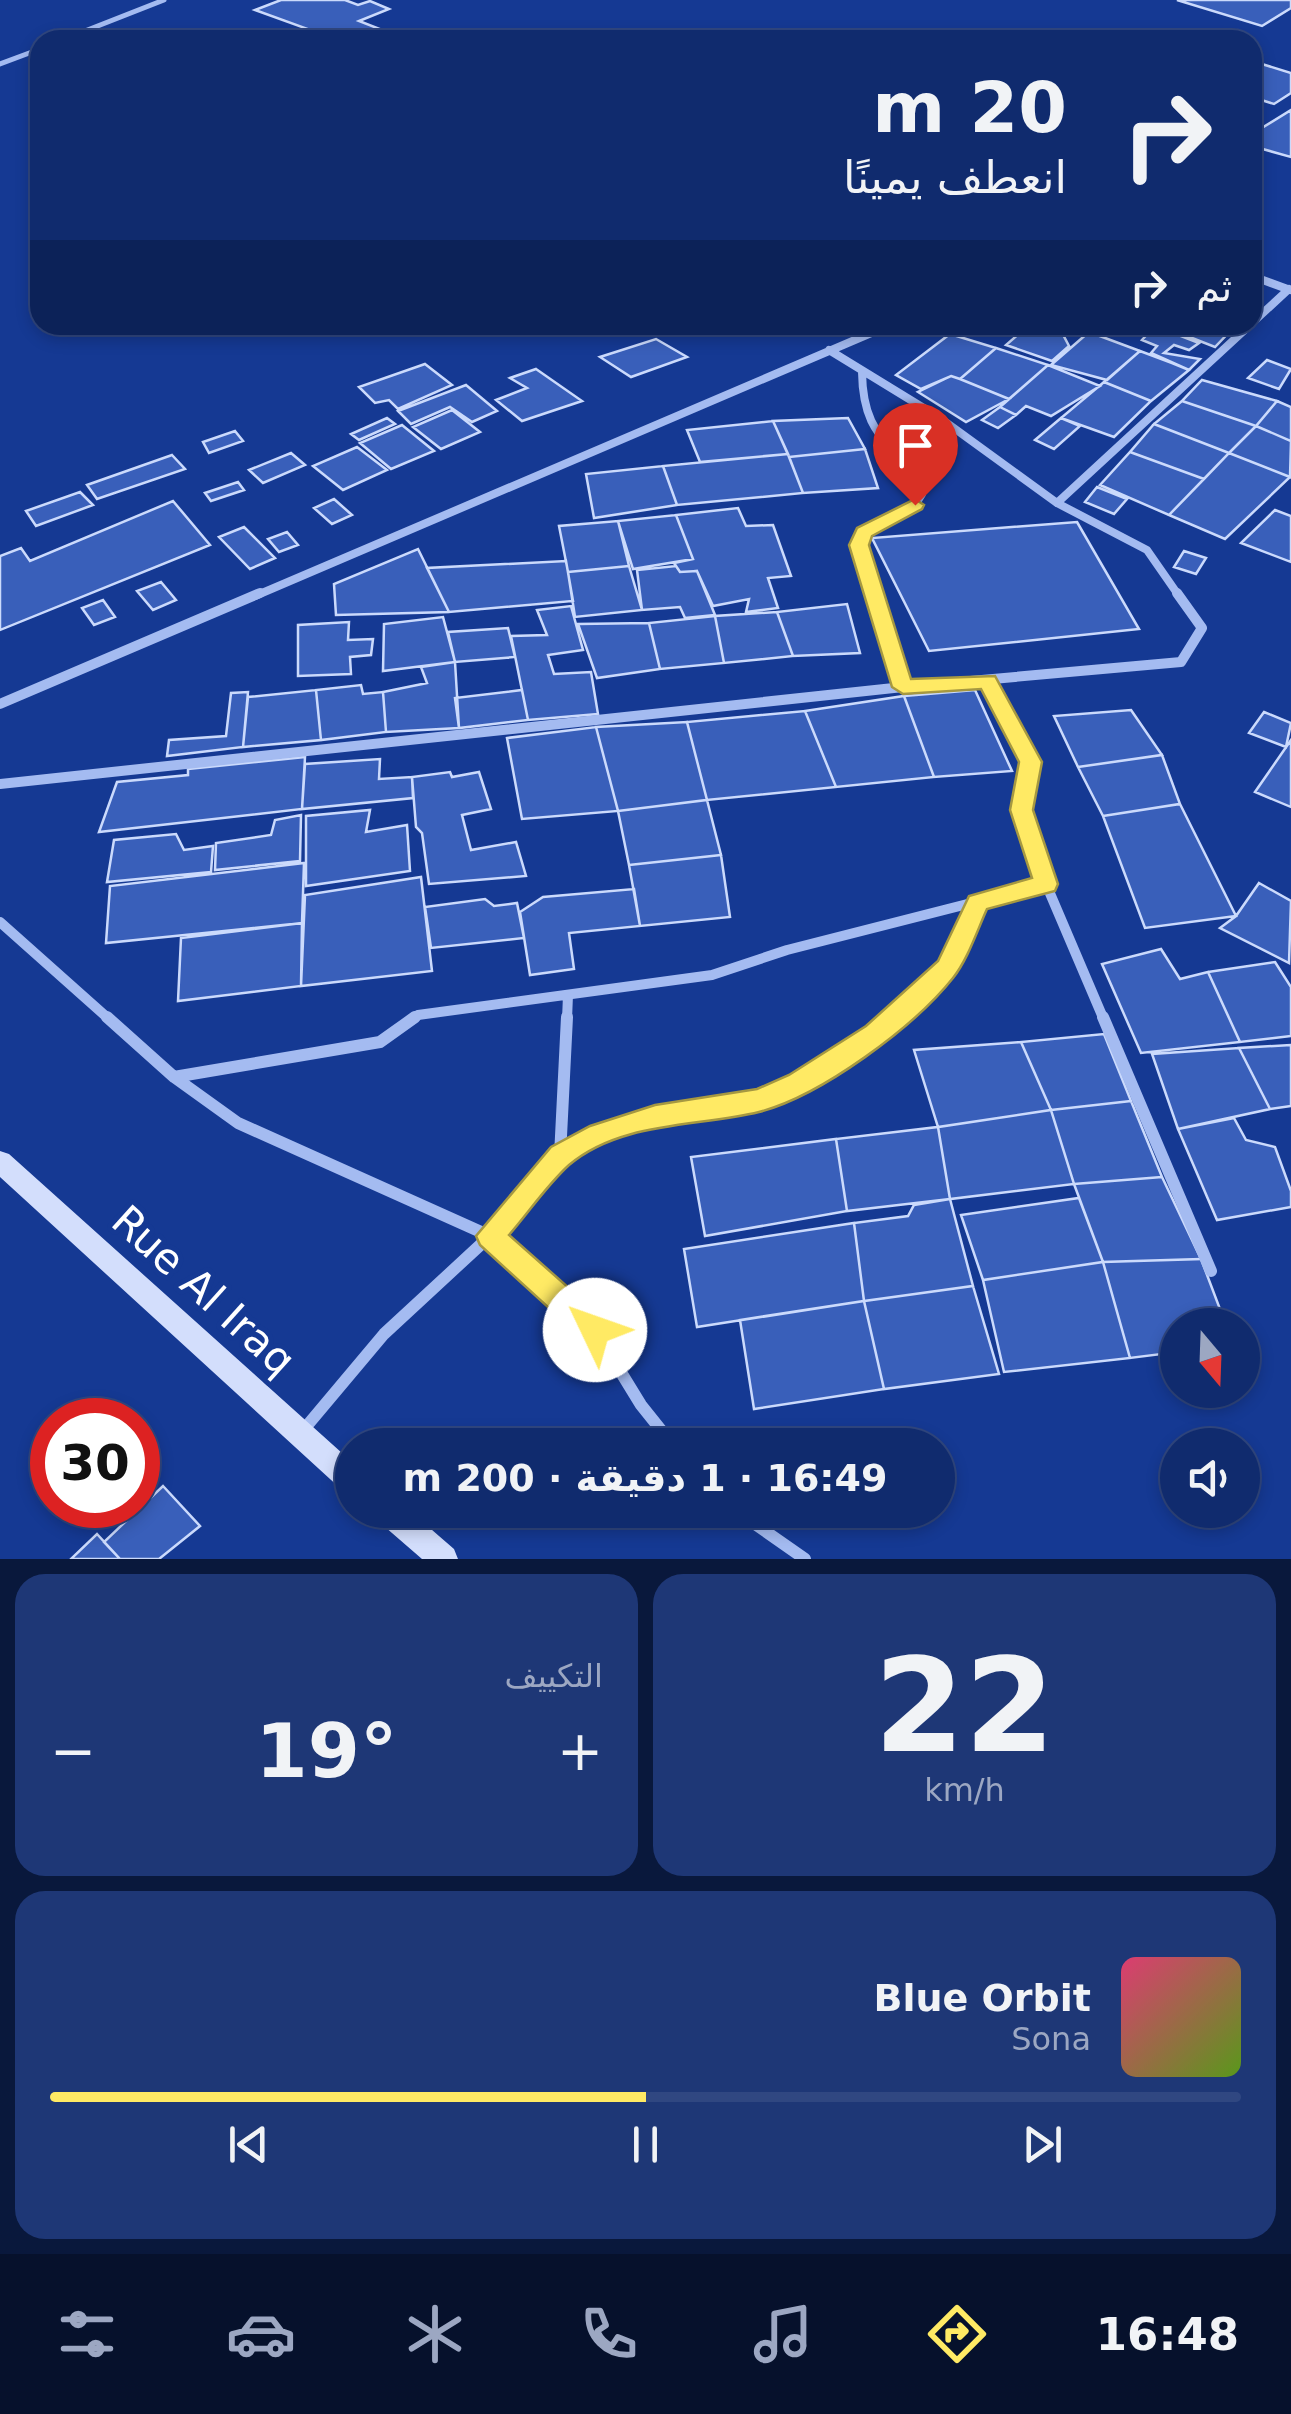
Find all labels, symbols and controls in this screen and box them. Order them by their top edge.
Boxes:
text: 20 m [872,67,1067,149]
icon: right [1102,70,1232,200]
text: انعطف يمينًا [843,151,1067,204]
icon: right [1121,260,1176,315]
text: ثم [1196,266,1232,310]
pin [873,403,958,506]
icon: arrive [888,418,943,473]
street label: Rue Al Iraq [102,1196,305,1385]
position arrow [543,1278,647,1382]
north arrow [1160,1308,1260,1408]
map controls [1160,1308,1260,1528]
speed limit sign: 30 [30,1398,160,1528]
button: sound [1160,1428,1260,1528]
text: 16:49 · 1 دقيقة · 200 m [403,1456,887,1500]
text: 22 [874,1630,1055,1782]
text: التكييف [505,1657,603,1695]
text: 19° [256,1707,397,1795]
text: − [50,1719,96,1783]
text: + [557,1719,603,1783]
text: km/h [924,1771,1005,1809]
text: Blue Orbit [874,1976,1091,2020]
text: Sona [1011,2020,1091,2058]
icon: previous [221,2117,276,2172]
icon: pause [618,2117,673,2172]
icon: next [1015,2117,1070,2172]
icon: filters [52,2299,122,2369]
icon: car [226,2299,296,2369]
icon: climate [400,2299,470,2369]
icon: phone [574,2299,644,2369]
icon: music [748,2299,818,2369]
icon: directions [922,2299,992,2369]
text: 16:48 [1096,2308,1239,2361]

